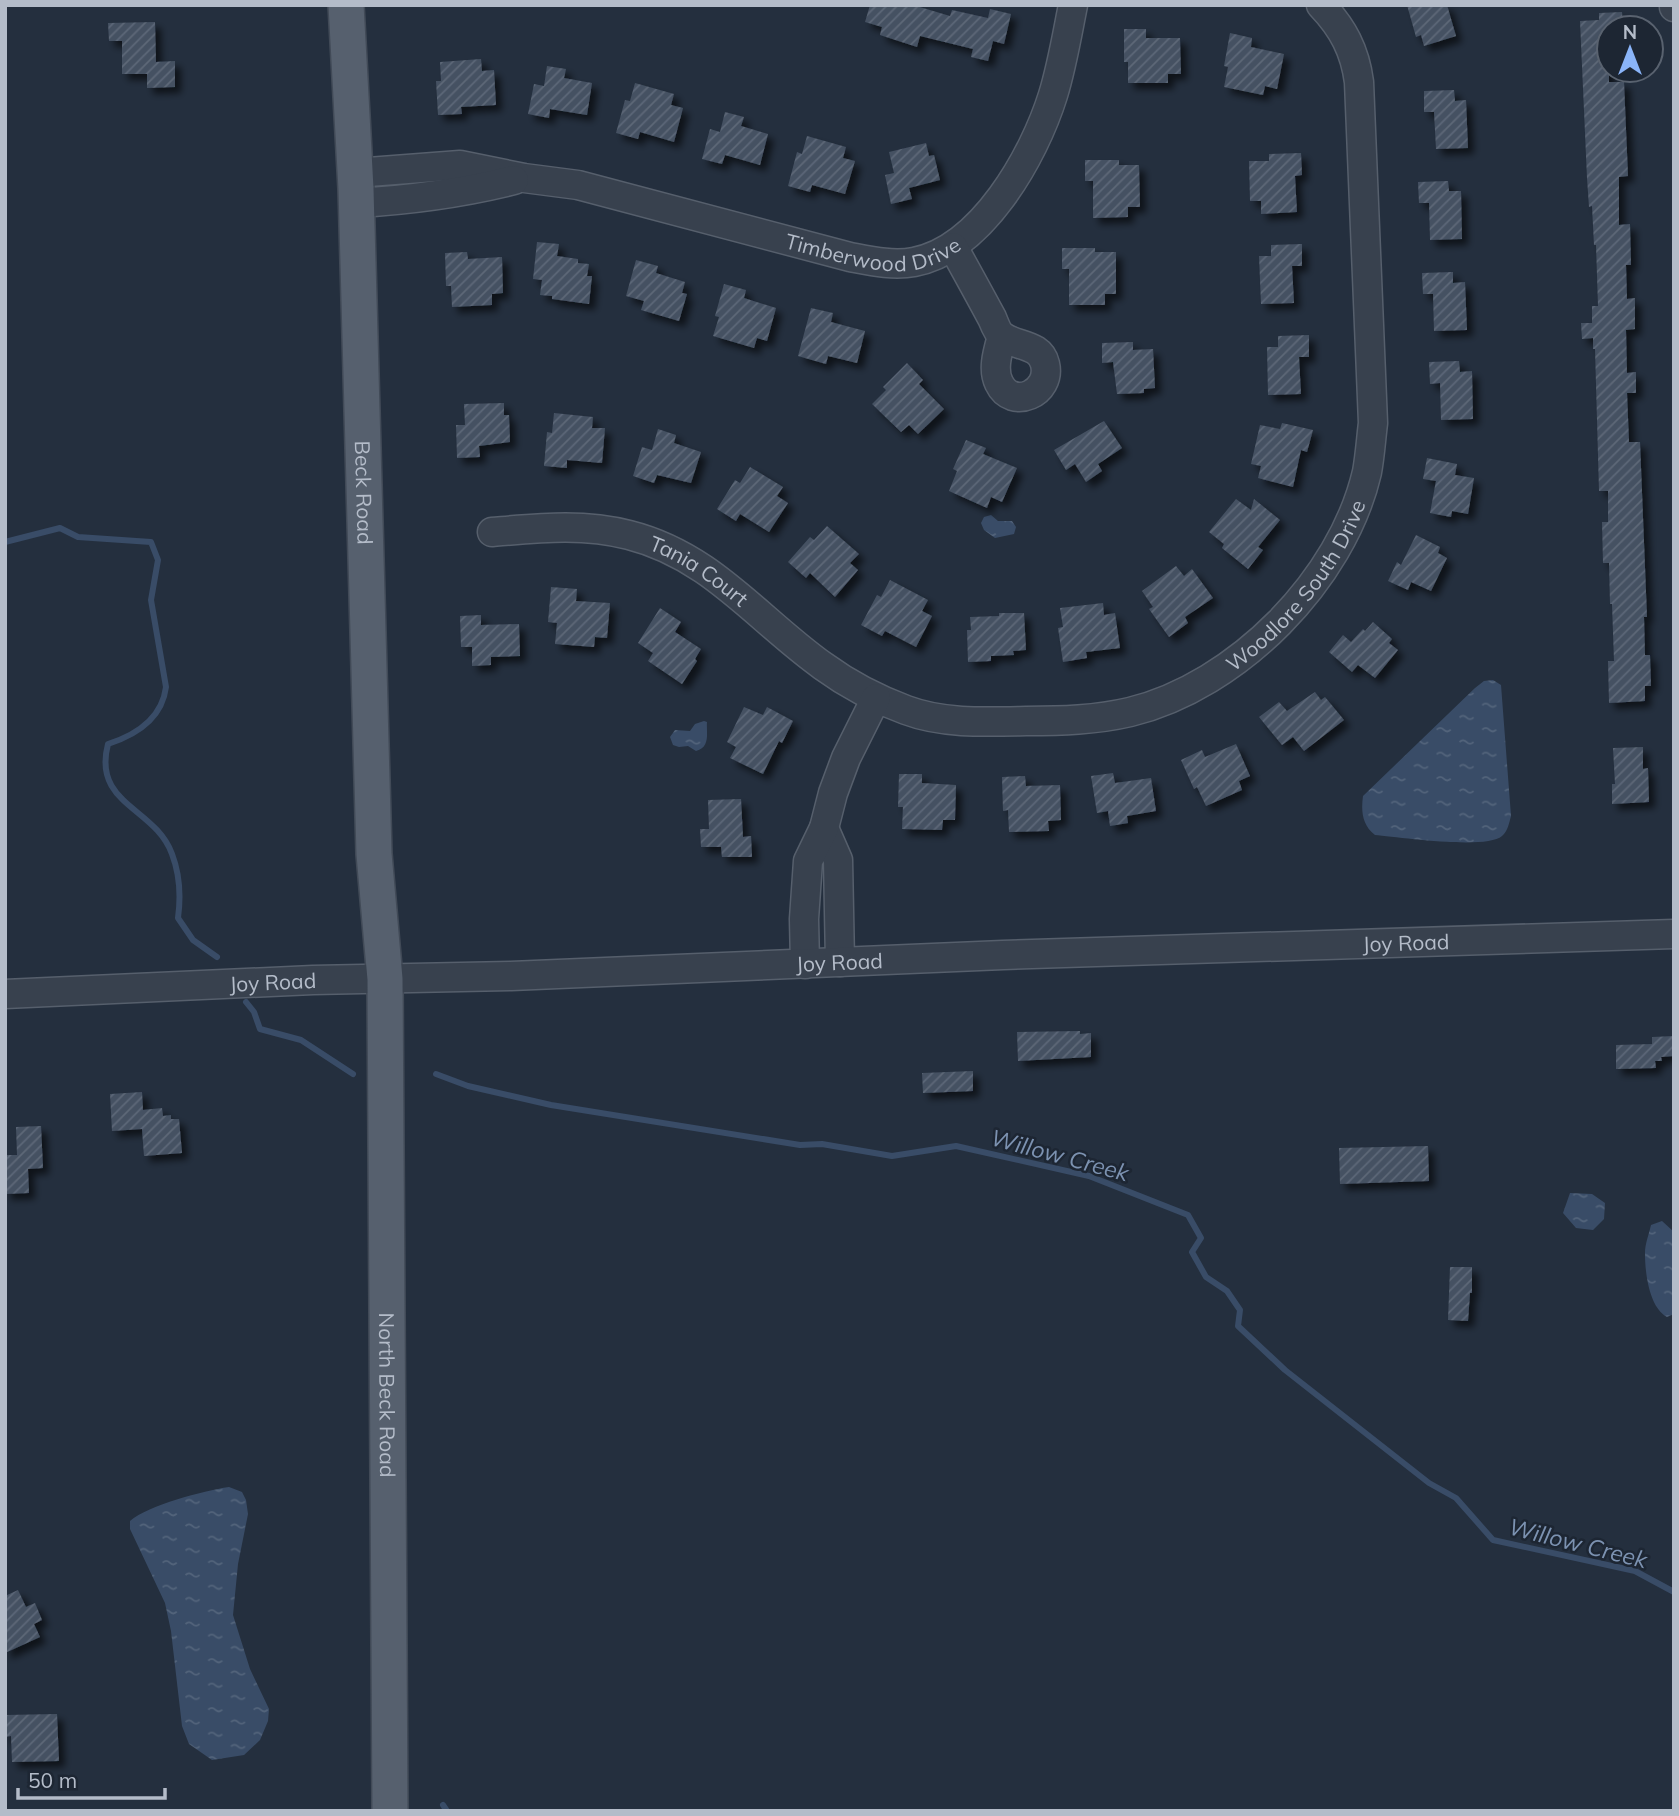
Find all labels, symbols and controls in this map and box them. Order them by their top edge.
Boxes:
north arrow [1595,14,1665,84]
text: N [1623,20,1637,44]
street label: Timberwood Drive [781,224,961,250]
text: Timberwood Drive [783,228,965,277]
street label: Beck Road [350,440,379,545]
street label: Woodlore South Drive [1221,496,1371,676]
street label: Tania Court [646,530,754,612]
street label: Joy Road [1362,928,1450,957]
street label: Joy Road [795,947,883,977]
street label: Joy Road [229,967,317,997]
water label: Willow Creek [988,1123,1133,1188]
street label: North Beck Road [374,1312,401,1478]
water label: Willow Creek [1506,1512,1651,1574]
scale bar [18,1756,164,1800]
text: 50 m [28,1767,77,1793]

